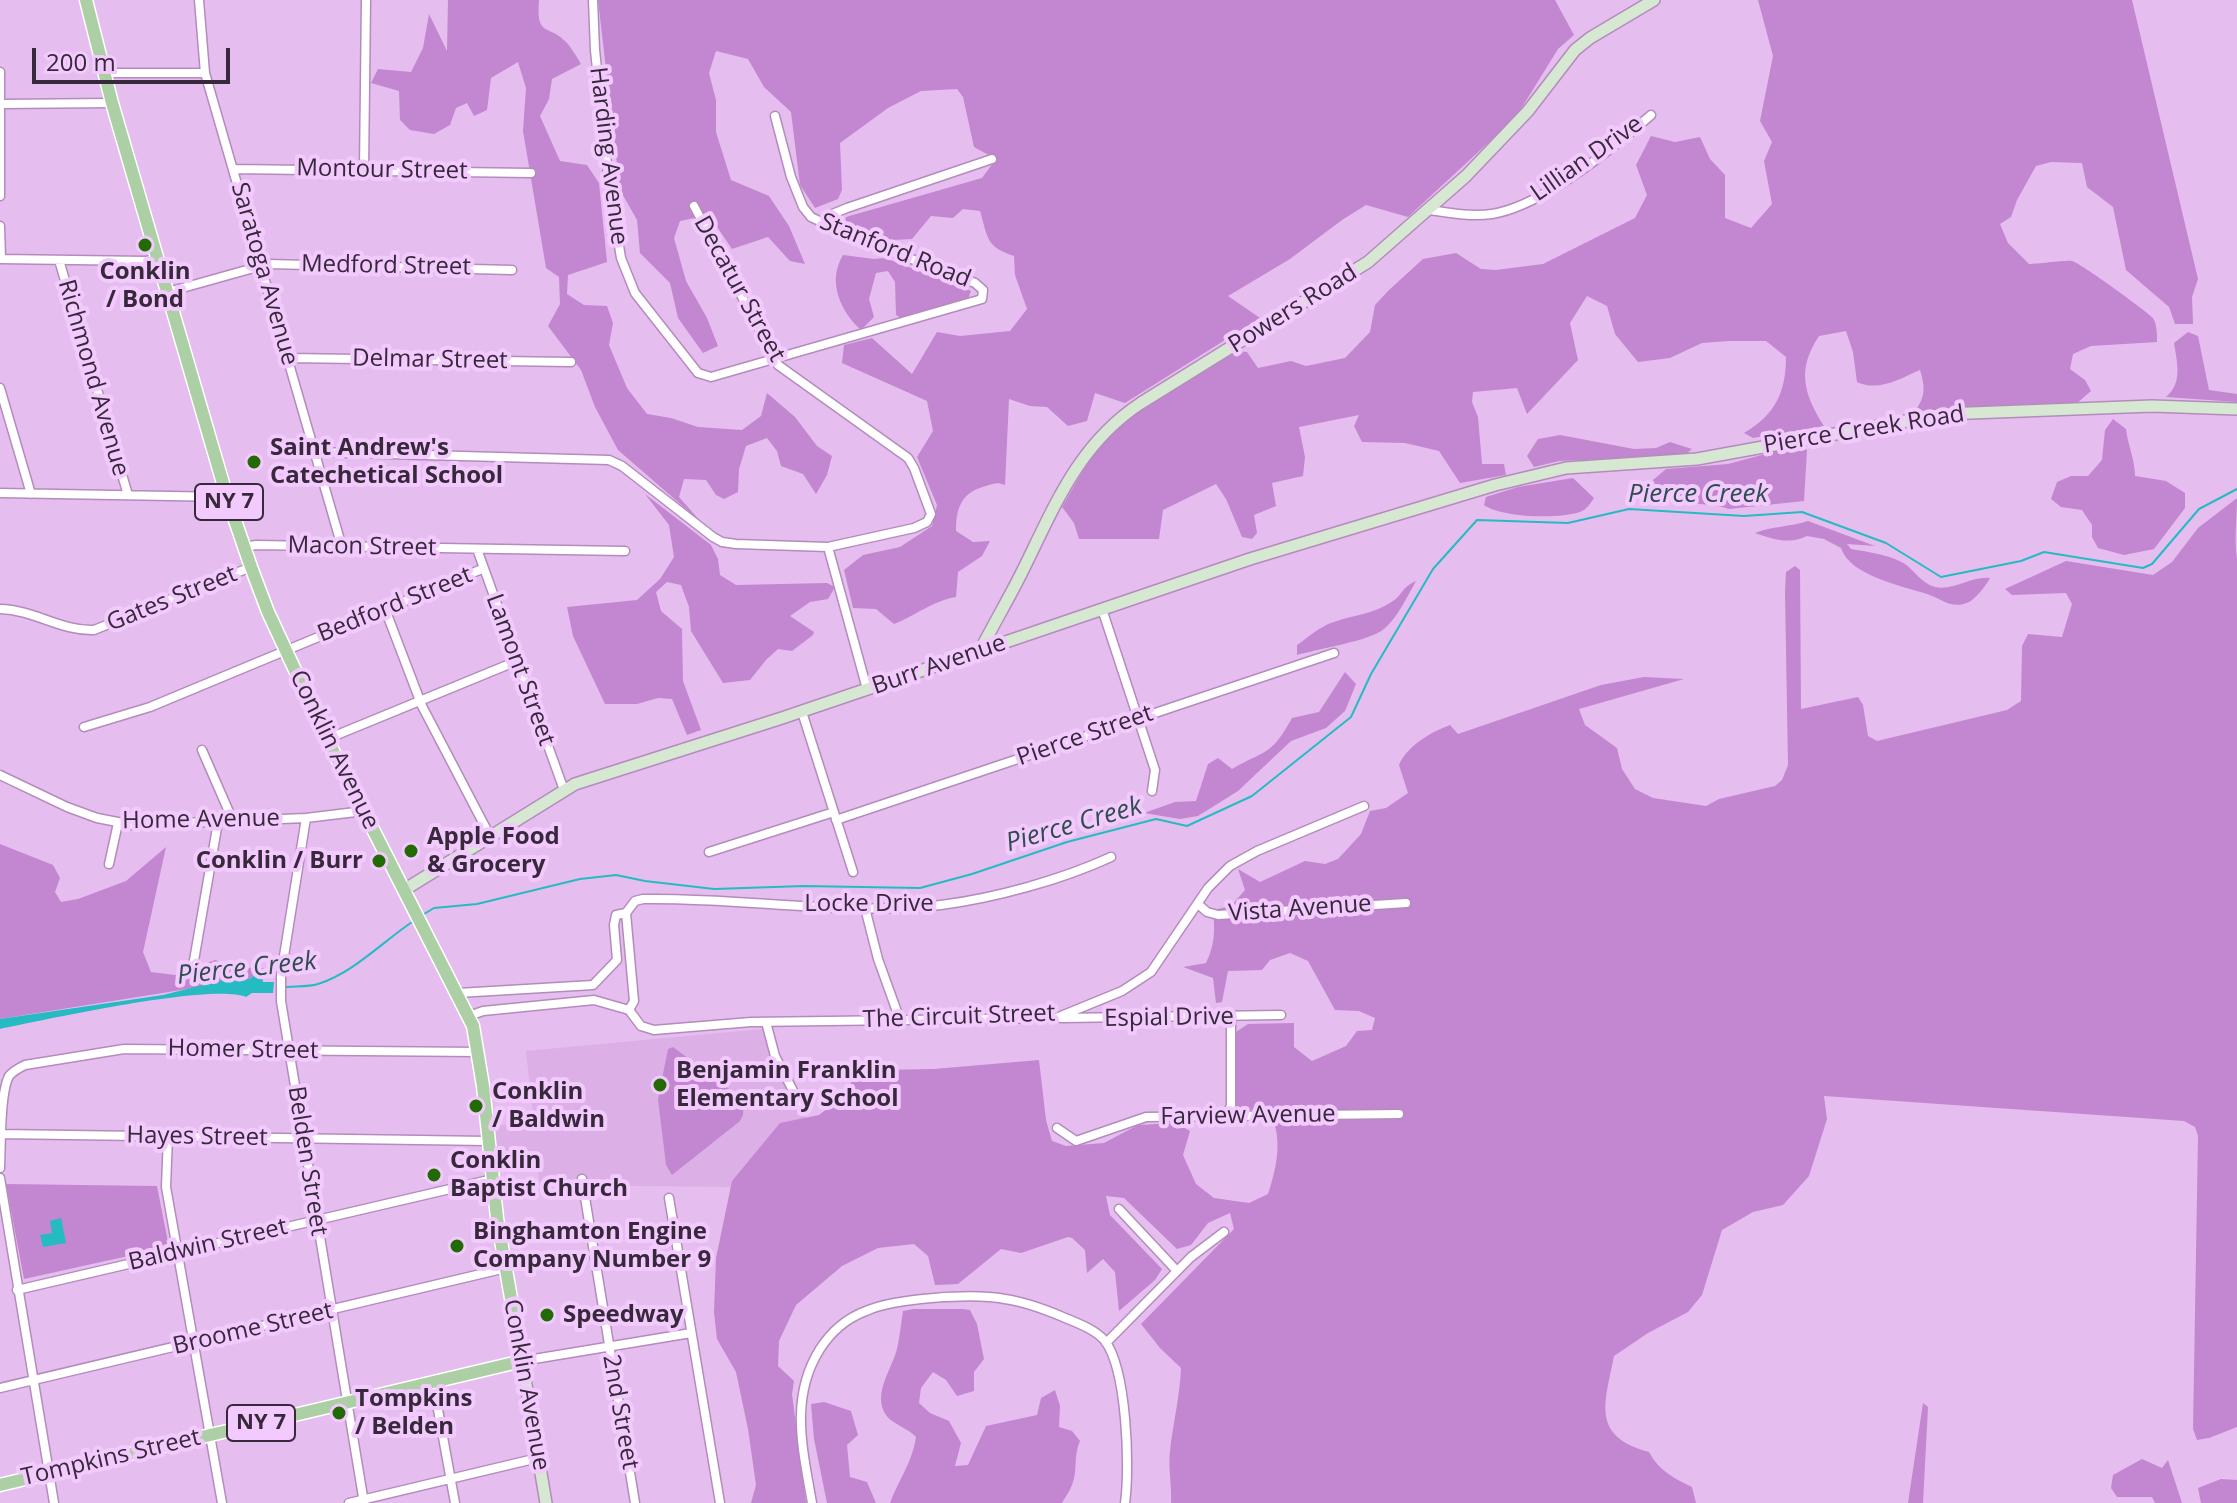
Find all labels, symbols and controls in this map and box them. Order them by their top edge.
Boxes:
scale bar [36,32,234,82]
text: 200 m [46,45,116,78]
street label: Harding Avenue [583,65,633,247]
street label: Lillian Drive [1526,110,1648,208]
street label: Montour Street [296,154,468,186]
street label: Saratoga Avenue [224,179,304,369]
street label: Stanford Road [815,208,975,294]
street label: Decatur Street [687,211,791,367]
marker: Conklin / Bond [136,236,154,254]
street label: Medford Street [301,250,471,282]
place label: Conklin / Bond [99,258,191,314]
street label: Powers Road [1224,258,1362,360]
street label: Richmond Avenue [51,276,135,480]
street label: Delmar Street [352,344,508,376]
street label: Pierce Creek Road [1762,400,1966,460]
place label: Saint Andrew's Catechetical School [270,434,503,490]
marker: Saint Andrew's Catechetical School [245,453,263,471]
water label: Pierce Creek [1628,479,1768,511]
road number: NY 7 [195,484,263,520]
street label: Macon Street [287,531,437,563]
street label: Gates Street [103,560,241,638]
street label: Bedford Street [314,561,476,649]
street label: Lamont Street [479,590,561,750]
street label: Burr Avenue [868,629,1010,701]
street label: Conklin Avenue [283,666,385,834]
street label: Pierce Street [1013,699,1157,773]
water label: Pierce Creek [1002,791,1146,859]
street label: Home Avenue [122,804,280,836]
place label: Apple Food & Grocery [427,823,560,879]
marker: Apple Food & Grocery [402,842,420,860]
place label: Conklin / Burr [196,847,363,875]
marker: Conklin / Burr [370,852,388,870]
street label: Locke Drive [804,890,934,918]
street label: Vista Avenue [1227,890,1373,928]
water label: Pierce Creek [176,946,318,992]
street label: The Circuit Street [862,999,1056,1035]
street label: Espial Drive [1104,1002,1234,1034]
street label: Homer Street [167,1034,319,1066]
place label: Benjamin Franklin Elementary School [676,1057,899,1113]
marker: Benjamin Franklin Elementary School [651,1076,669,1094]
place label: Conklin / Baldwin [492,1078,605,1134]
street label: Belden Street [281,1084,333,1238]
marker: Conklin / Baldwin [467,1097,485,1115]
street label: Farview Avenue [1160,1100,1336,1132]
street label: Hayes Street [126,1121,268,1153]
place label: Conklin Baptist Church [450,1147,628,1203]
marker: Conklin Baptist Church [425,1166,443,1184]
street label: Baldwin Street [126,1213,290,1277]
place label: Binghamton Engine Company Number 9 [473,1218,711,1274]
marker: Binghamton Engine Company Number 9 [448,1237,466,1255]
street label: Broome Street [170,1297,336,1361]
street label: Conklin Avenue [497,1297,555,1473]
place label: Speedway [563,1301,684,1329]
marker: Speedway [538,1306,556,1324]
street label: 2nd Street [596,1352,644,1472]
place label: Tompkins / Belden [355,1385,472,1441]
marker: Tompkins / Belden [330,1404,348,1422]
road number: NY 7 [227,1405,295,1441]
street label: Tompkins Street [19,1423,203,1493]

